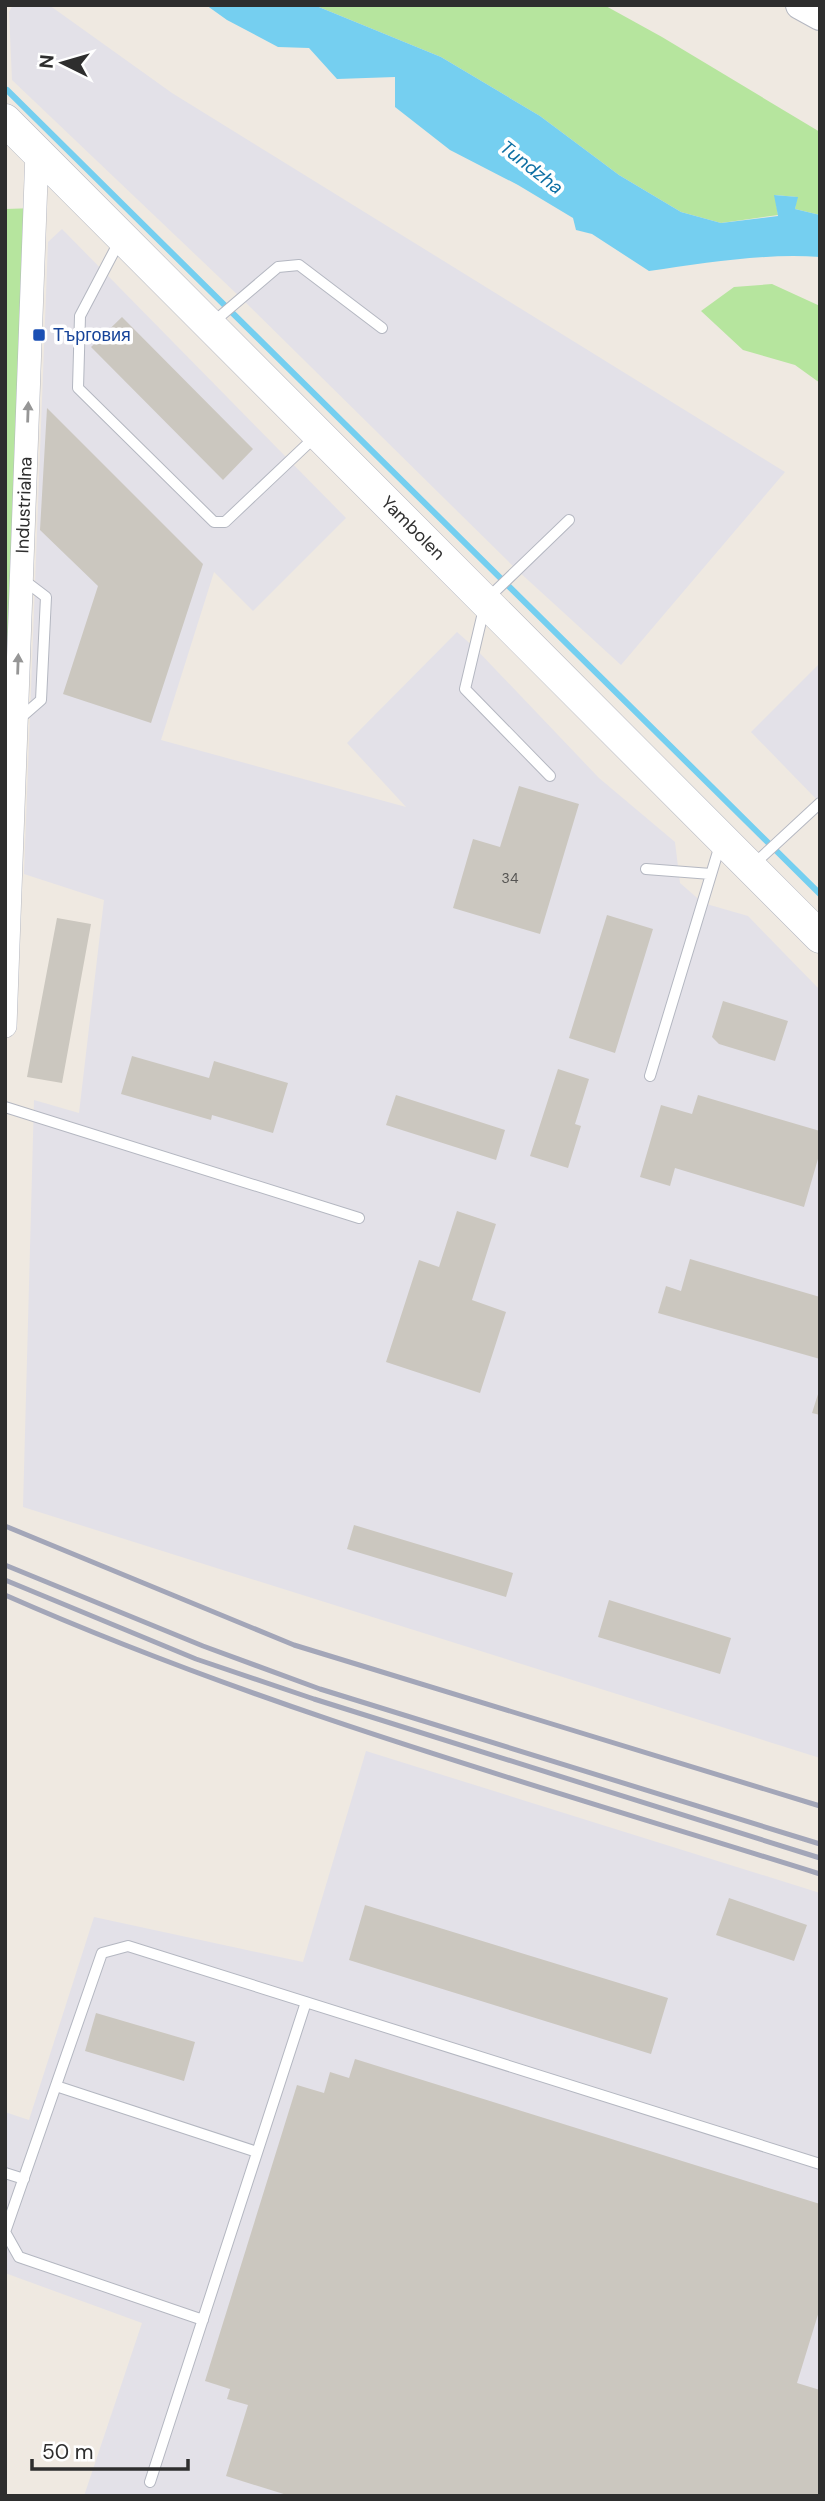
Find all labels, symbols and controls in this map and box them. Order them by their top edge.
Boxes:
north arrow [28,28,98,98]
text: N [34,54,60,70]
water label: Tundzha [495,135,568,200]
place label: Търговия [53,323,131,347]
marker: Търговия [31,327,47,343]
one-way arrow [22,401,33,423]
street label: Industrialna [10,456,38,554]
street label: Yambolen [376,491,450,565]
one-way arrow [13,653,24,675]
house number: 34 [502,869,519,887]
scale bar [32,2428,187,2472]
text: 50 m [42,2438,93,2466]

